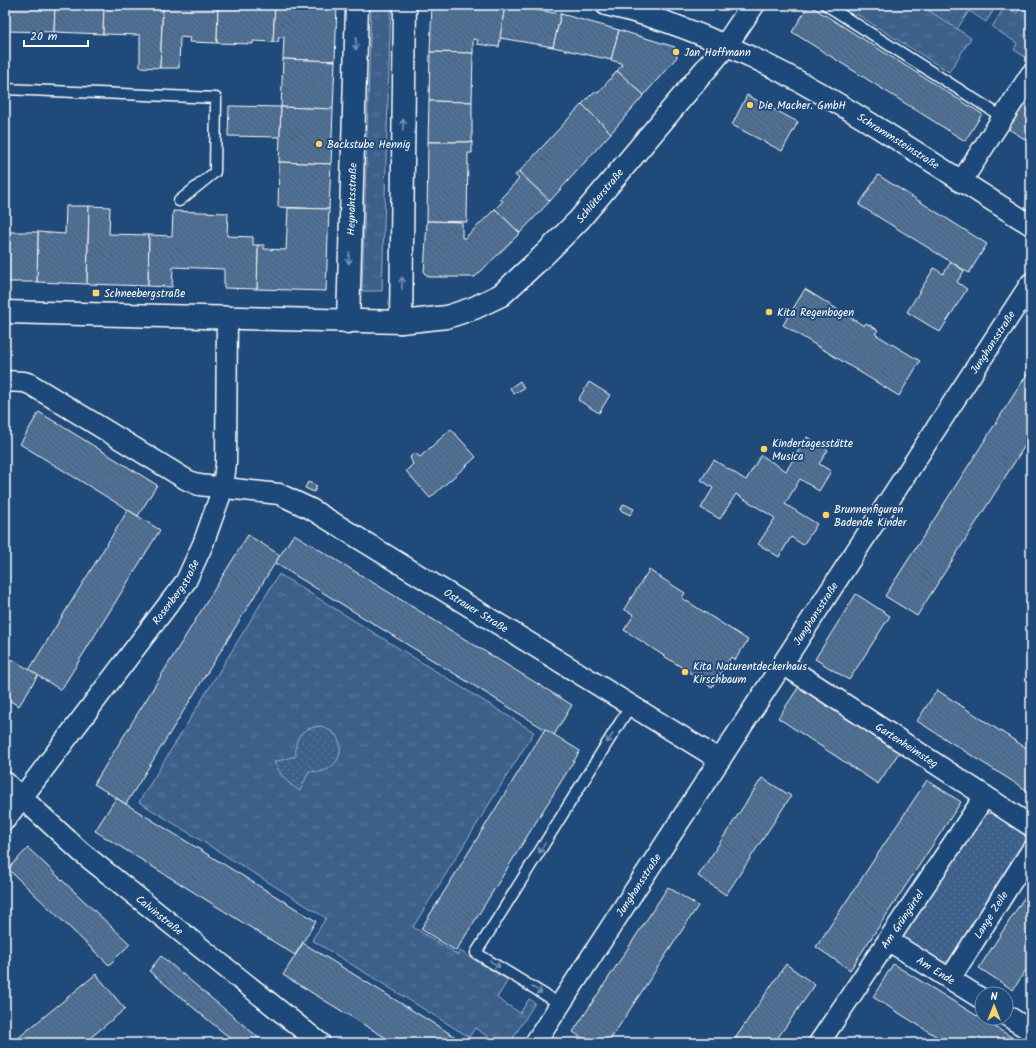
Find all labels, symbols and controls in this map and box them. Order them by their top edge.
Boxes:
scale bar [24,22,88,48]
text: 20 m [30,27,58,46]
one-way arrow [352,37,360,50]
place label: Jan Hoffmann [684,44,751,62]
marker: Jan Hoffmann [671,47,681,57]
place label: Die Macher. GmbH [758,97,846,115]
marker: Die Macher. GmbH [745,100,755,110]
street label: Schrammsteinstraße [853,109,943,175]
one-way arrow [399,119,407,132]
place label: Backstube Hennig [327,136,410,154]
marker: Backstube Hennig [314,139,324,149]
street label: Heynahtsstraße [342,163,363,236]
street label: Schlüterstraße [572,165,629,228]
one-way arrow [346,251,353,264]
one-way arrow [398,277,406,290]
place label: Schneebergstraße [104,285,185,303]
marker: Schneebergstraße [91,288,101,298]
place label: Kita Regenbogen [777,304,854,322]
marker: Kita Regenbogen [764,307,774,317]
street label: Junghansstraße [966,307,1021,378]
place label: Kindertagesstätte Musica [772,435,853,466]
marker: Kindertagesstätte Musica [759,444,769,454]
place label: Brunnenfiguren Badende Kinder [834,501,908,532]
marker: Brunnenfiguren Badende Kinder [821,510,831,520]
street label: Rosenbergstraße [148,557,205,629]
street label: Junghansstraße [789,579,844,649]
street label: Ostrauer Straße [440,584,512,638]
place label: Kita Naturentdeckerhaus Kirschbaum [693,658,807,689]
marker: Kita Naturentdeckerhaus Kirschbaum [680,667,690,677]
street label: Gartenheimsteg [871,719,941,773]
one-way arrow [606,732,614,744]
one-way arrow [537,842,545,854]
street label: Junghansstraße [612,850,666,920]
street label: Am Grüngürtel [877,887,929,953]
street label: Lange Zeile [970,888,1013,943]
street label: Calvinstraße [131,891,187,940]
street label: Am Ende [912,952,958,990]
one-way arrow [489,961,501,969]
one-way arrow [531,986,543,994]
north arrow [974,986,1014,1026]
text: N [991,988,998,1006]

